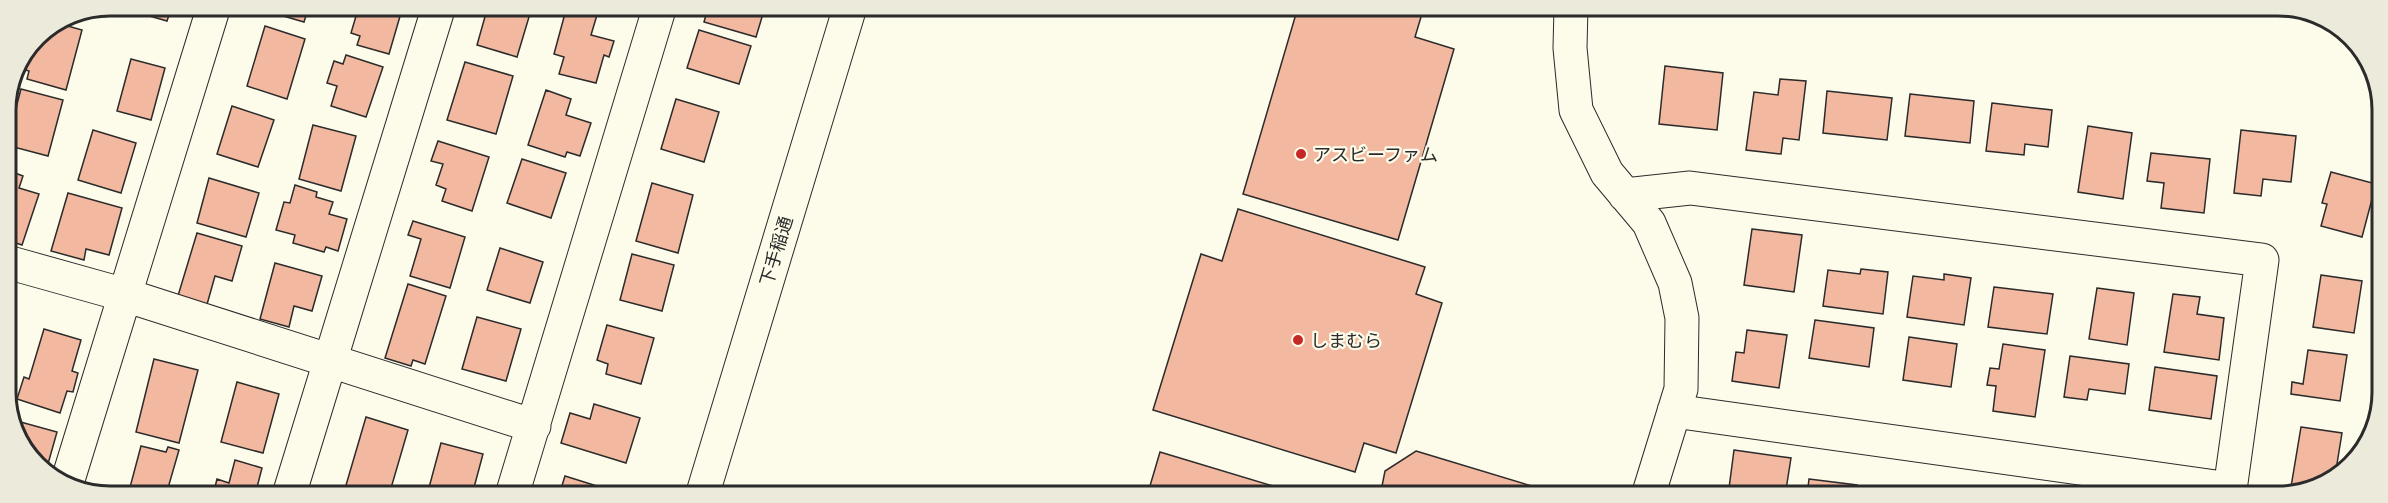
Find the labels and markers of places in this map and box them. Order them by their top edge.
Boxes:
place label: アスビーファム [1313,142,1438,167]
marker: アスビーファム [1294,147,1308,161]
place label: しまむら [1310,328,1382,353]
marker: しまむら [1291,333,1305,347]

